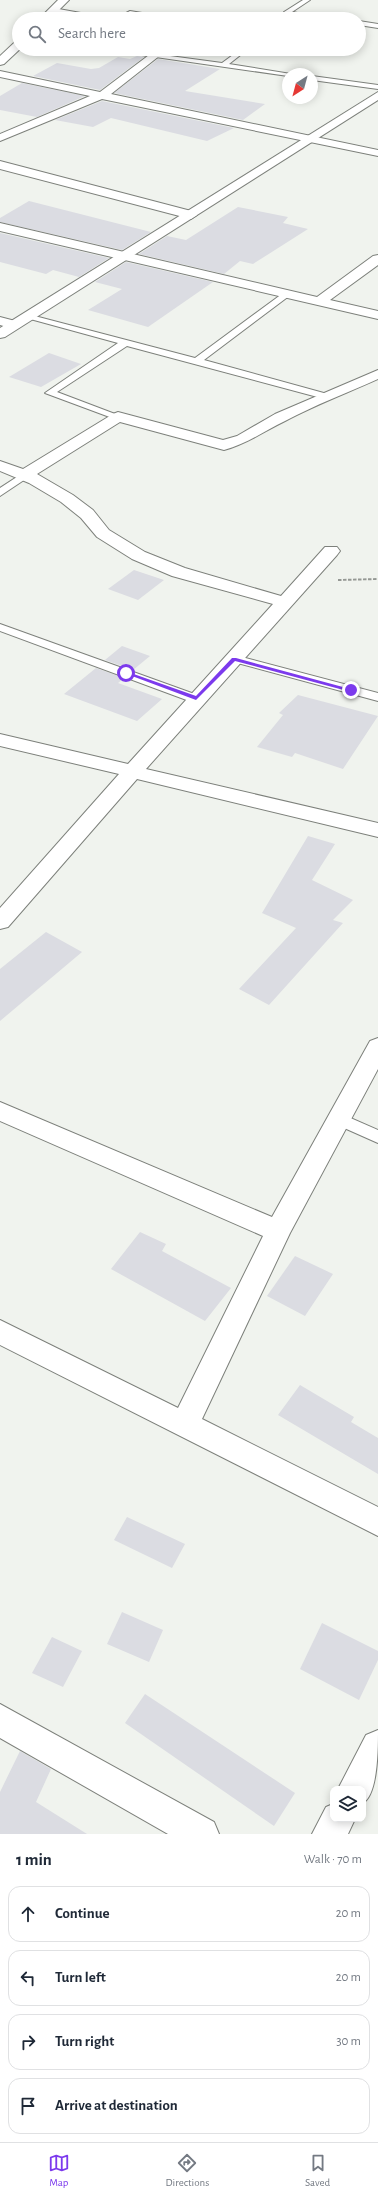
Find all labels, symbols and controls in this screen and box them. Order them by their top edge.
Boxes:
search box [12,12,366,56]
icon: search [26,23,48,45]
text: Search here [58,26,126,41]
north arrow [282,68,318,104]
route start [117,664,135,682]
route end [342,681,360,699]
map controls [330,1786,366,1822]
button: layers [330,1786,366,1822]
text: 1 min [16,1851,52,1868]
text: Walk · 70 m [304,1853,362,1866]
icon: ahead [17,1903,39,1925]
text: Continue [55,1906,110,1921]
text: 20 m [336,1907,361,1920]
icon: left [17,1967,39,1989]
text: Turn left [55,1970,106,1985]
text: 20 m [336,1971,361,1984]
icon: right [17,2031,39,2053]
text: Turn right [55,2034,114,2049]
text: 30 m [336,2035,361,2048]
icon: arrive [17,2095,39,2117]
text: Arrive at destination [55,2098,178,2113]
tab: Map [48,2152,70,2189]
tab: Directions [165,2152,209,2189]
tab: Saved [305,2152,330,2189]

